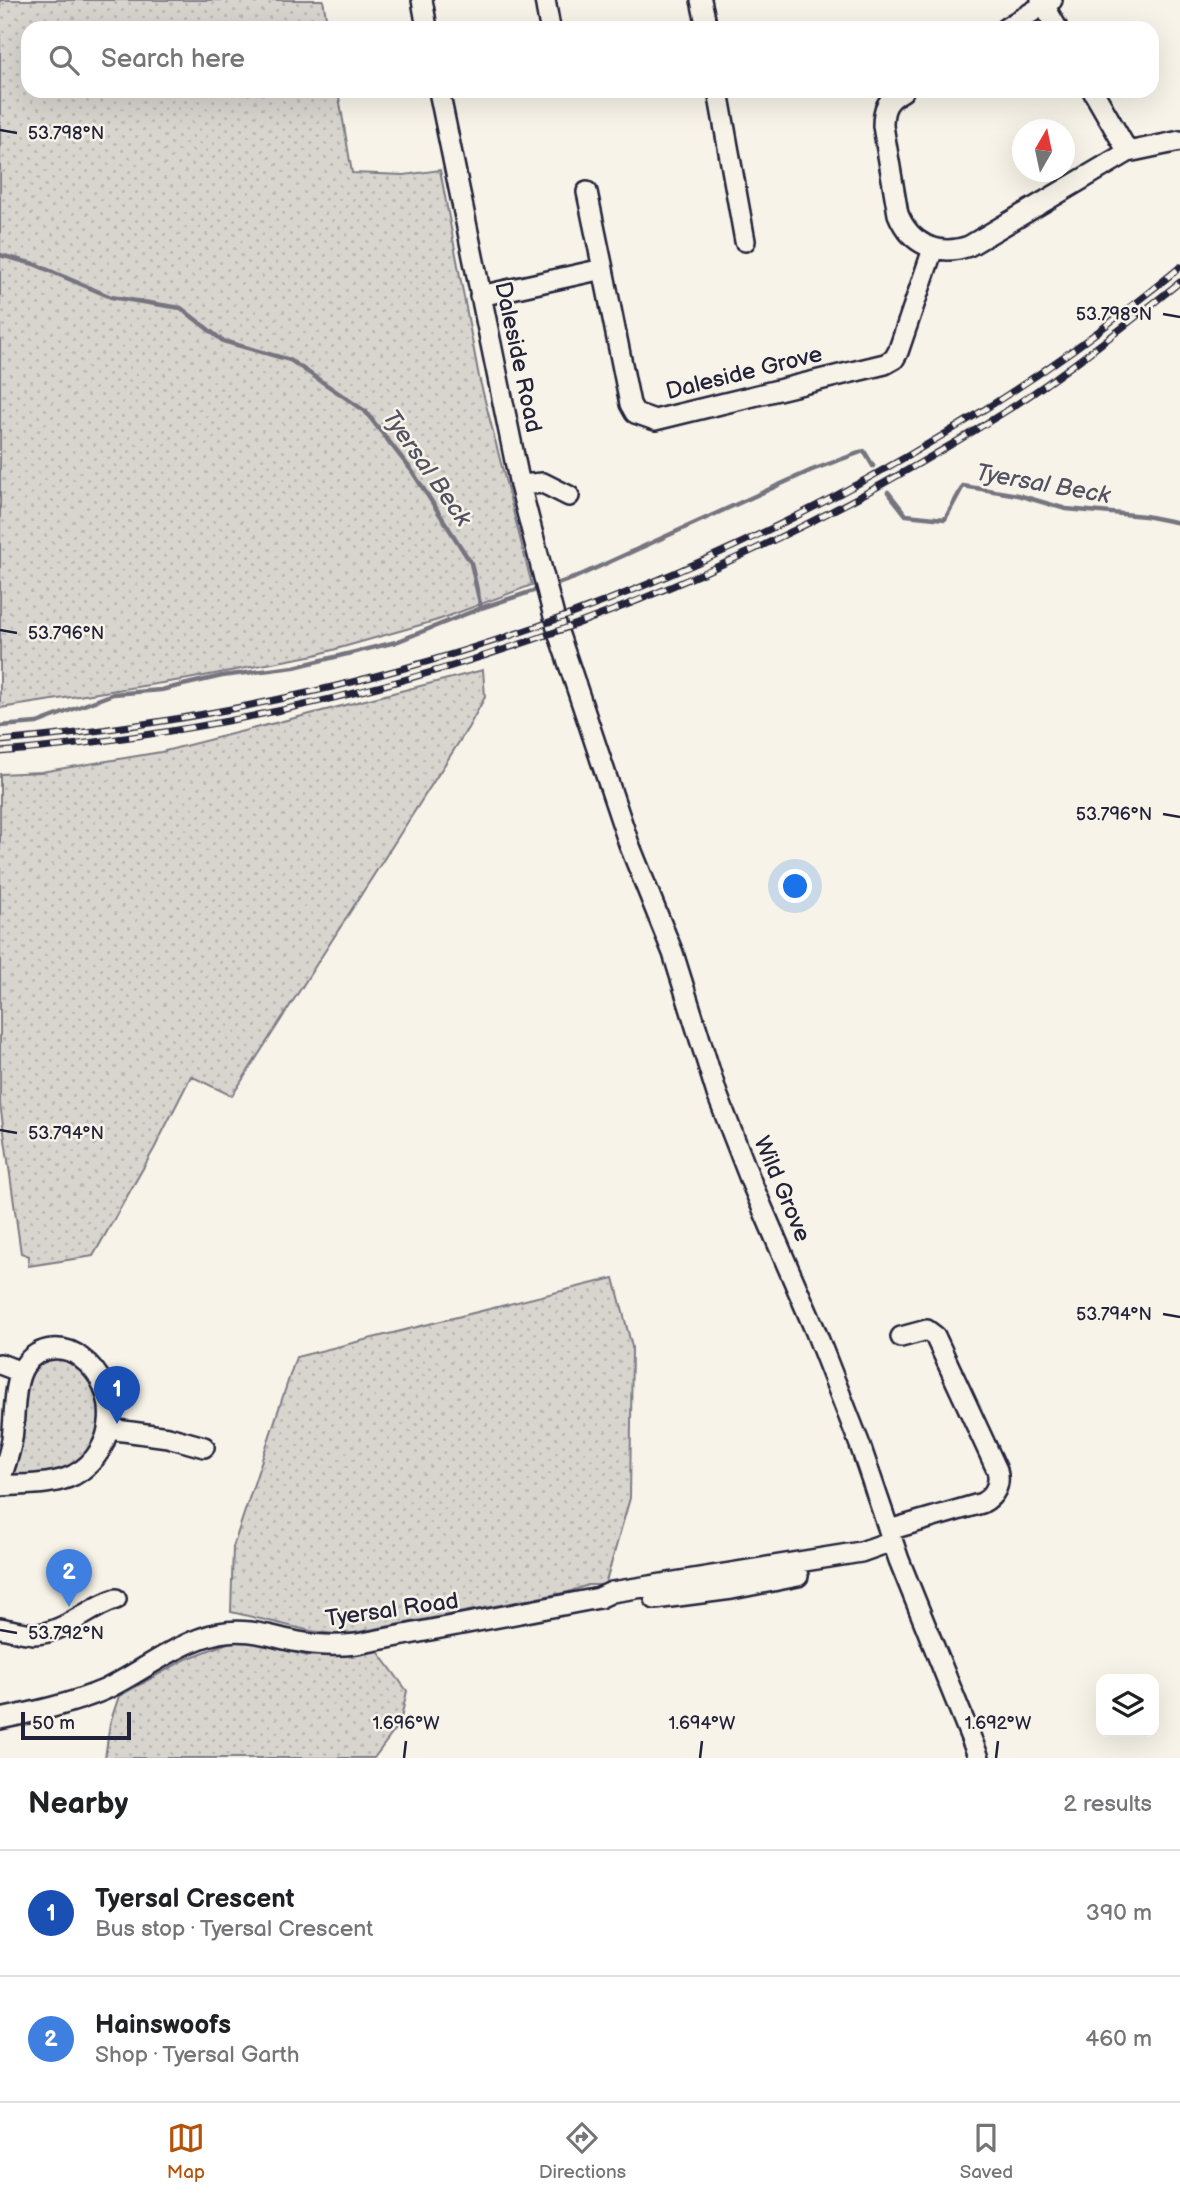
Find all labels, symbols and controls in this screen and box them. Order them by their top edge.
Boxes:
search box [21,21,1159,98]
icon: search [45,41,83,79]
text: Search here [101,44,245,75]
north arrow [1012,119,1075,182]
text: 53.798°N [28,123,104,144]
street label: Daleside Road [488,279,548,435]
text: 53.798°N [1076,304,1152,325]
street label: Daleside Grove [663,340,825,406]
water label: Tyersal Beck [376,404,479,533]
water label: Tyersal Beck [974,458,1114,510]
text: 53.796°N [28,623,104,644]
text: 53.796°N [1076,804,1152,825]
your location [778,869,812,903]
text: 53.794°N [28,1123,104,1144]
street label: Wild Grove [747,1132,817,1246]
text: 53.794°N [1076,1304,1152,1325]
pin: 1 [94,1366,140,1424]
pin: 2 [46,1549,92,1607]
street label: Tyersal Road [324,1587,460,1633]
text: 53.792°N [28,1623,104,1644]
map controls [1096,1674,1159,1737]
button: layers [1096,1674,1159,1737]
scale bar [21,1709,131,1741]
text: 50 m [32,1712,75,1735]
text: 1.696°W [372,1713,440,1734]
text: 1.694°W [669,1713,736,1734]
text: 1.692°W [965,1713,1032,1734]
text: Nearby [28,1786,128,1822]
text: 2 results [1063,1790,1152,1818]
text: Tyersal Crescent [95,1884,295,1915]
text: 1 [46,1899,56,1927]
text: 390 m [1086,1899,1152,1927]
text: Bus stop · Tyersal Crescent [95,1915,373,1943]
text: Hainswoofs [95,2010,231,2041]
text: 2 [44,2025,58,2053]
text: 460 m [1085,2025,1152,2053]
text: Shop · Tyersal Garth [95,2041,300,2069]
tab: Map [167,2119,205,2184]
tab: Directions [539,2119,626,2184]
tab: Saved [960,2119,1013,2184]

